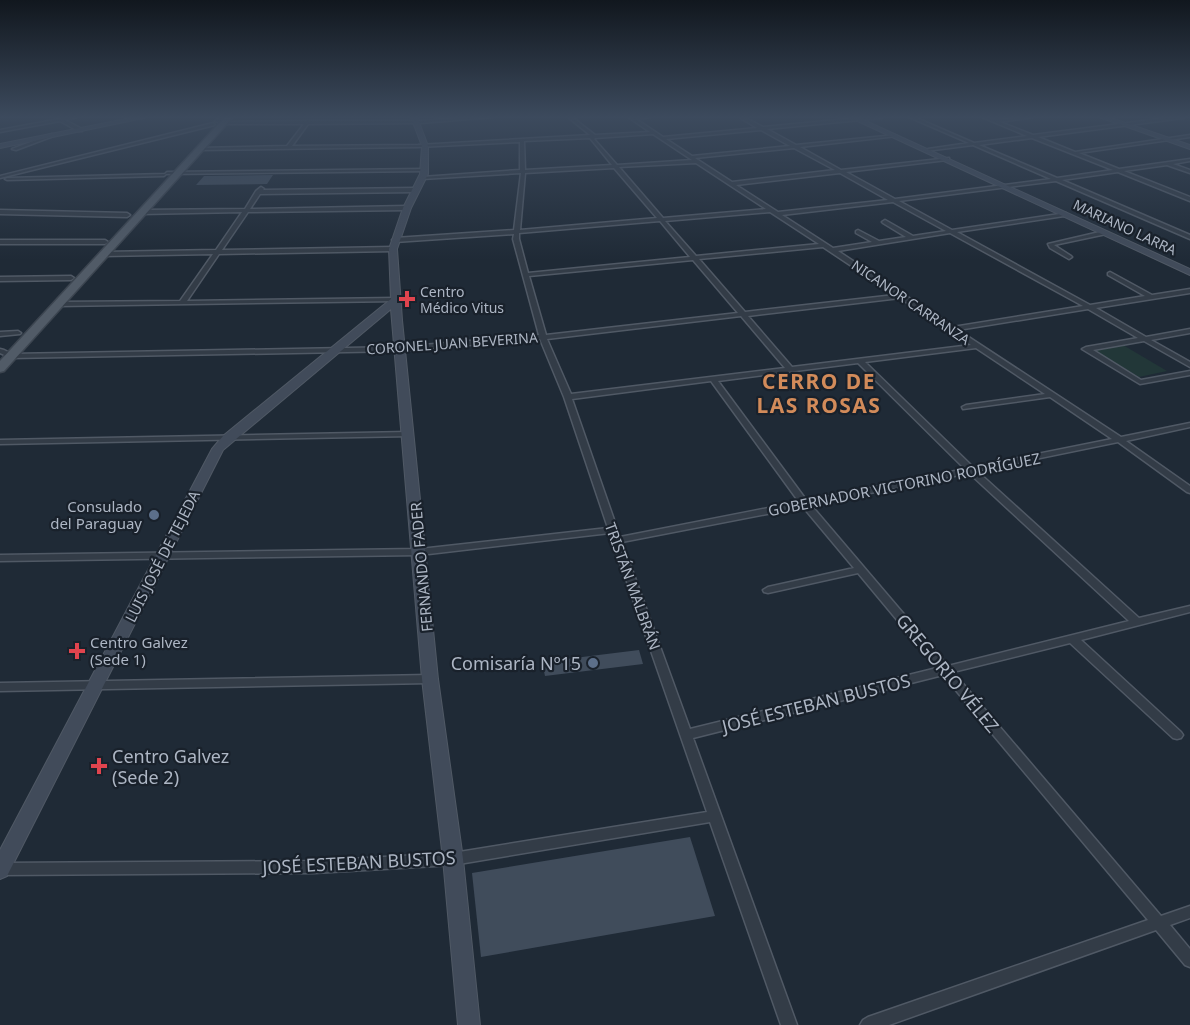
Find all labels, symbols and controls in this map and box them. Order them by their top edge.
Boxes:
street label: MARIANO LARRA [1070,195,1180,259]
street label: NICANOR CARRANZA [848,255,974,349]
place label: Centro Médico Vitus [420,282,504,317]
marker: Centro Médico Vitus [398,290,416,308]
street label: CORONEL JUAN BEVERINA [366,328,538,358]
district label: CERRO DE LAS ROSAS [757,367,881,419]
street label: GOBERNADOR VICTORINO RODRÍGUEZ [766,448,1042,520]
street label: LUIS JOSÉ DE TEJEDA [120,486,204,625]
place label: Consulado del Paraguay [50,496,142,533]
street label: FERNANDO FADER [405,501,437,633]
marker: Consulado del Paraguay [147,508,161,522]
street label: TRISTÁN MALBRÁN [601,519,665,653]
street label: GREGORIO VÉLEZ [891,609,1005,737]
place label: Centro Galvez (Sede 1) [90,632,188,669]
marker: Centro Galvez (Sede 1) [68,642,86,660]
place label: Comisaría Nº15 [451,651,581,675]
marker: Comisaría Nº15 [586,656,600,670]
street label: JOSÉ ESTEBAN BUSTOS [717,668,913,739]
place label: Centro Galvez (Sede 2) [112,744,229,789]
marker: Centro Galvez (Sede 2) [90,757,108,775]
street label: JOSÉ ESTEBAN BUSTOS [260,845,456,879]

